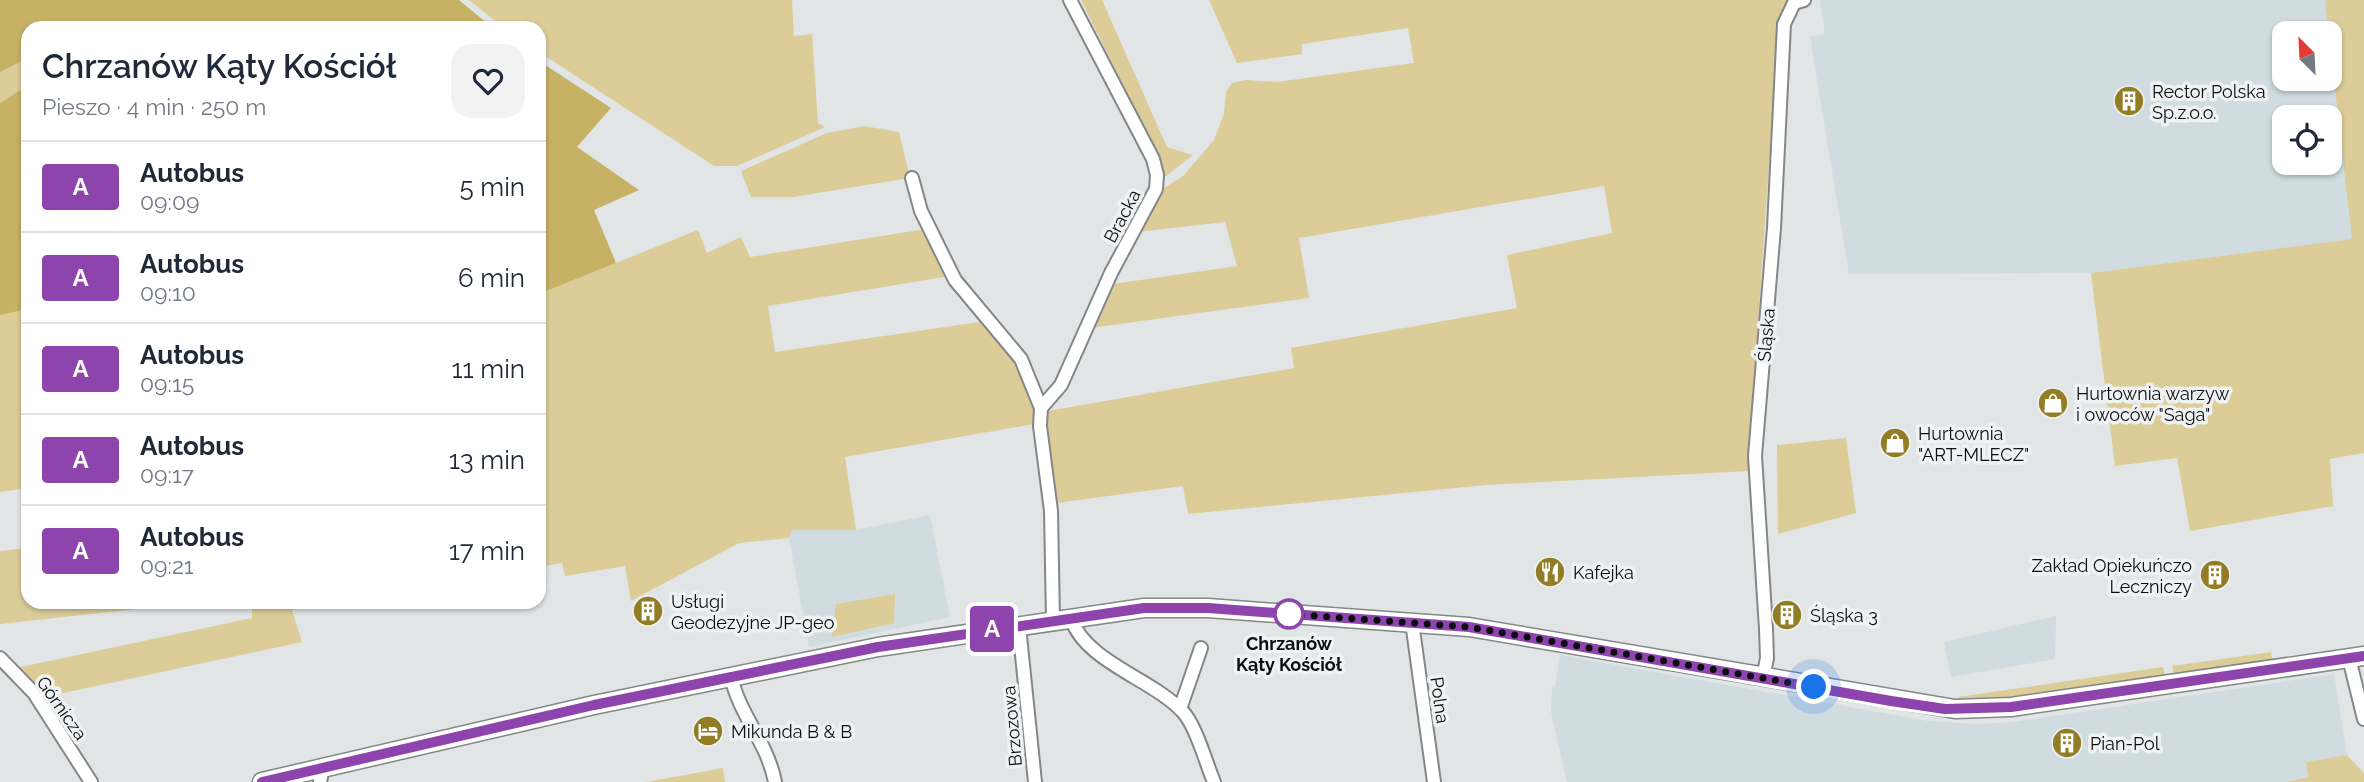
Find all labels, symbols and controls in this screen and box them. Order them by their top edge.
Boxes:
north arrow [2272,21,2342,91]
map controls [2272,21,2342,175]
button: heart [451,44,525,118]
text: Chrzanów Kąty Kościół [42,47,396,86]
place label: Rector Polska Sp.z.o.o. [2152,81,2266,123]
building icon: Rector Polska Sp.z.o.o. [2112,84,2146,118]
text: Pieszo · 4 min · 250 m [42,93,266,120]
button: locate [2272,105,2342,175]
text: Autobus [140,158,244,188]
text: A [72,172,89,201]
text: 5 min [459,172,525,202]
street label: Bracka [1099,186,1145,246]
text: 09:09 [140,188,199,215]
text: Autobus [140,249,244,279]
text: A [72,263,89,292]
text: 6 min [458,263,525,293]
text: 09:10 [140,279,196,306]
street label: Śląska [1752,307,1779,363]
text: Autobus [140,340,244,370]
text: A [72,354,89,383]
text: 11 min [451,354,525,384]
text: 09:15 [140,370,194,397]
place label: Hurtownia warzyw i owoców "Saga" [2076,383,2230,425]
shop icon: Hurtownia warzyw i owoców "Saga" [2036,386,2070,420]
place label: Hurtownia "ART-MLECZ" [1918,423,2029,465]
shop icon: Hurtownia "ART-MLECZ" [1878,426,1912,460]
text: Autobus [140,431,244,461]
text: A [72,445,89,474]
text: 13 min [449,445,525,475]
text: 09:17 [140,461,194,488]
text: Autobus [140,522,244,552]
text: A [72,536,89,565]
text: 17 min [449,536,525,566]
text: 09:21 [140,552,194,579]
restaurant icon: Kafejka [1533,555,1567,589]
place label: Zakład Opiekuńczo Leczniczy [2031,555,2192,597]
building icon: Zakład Opiekuńczo Leczniczy [2198,558,2232,592]
place label: Kafejka [1573,562,1634,583]
place label: Usługi Geodezyjne JP-geo [671,591,835,633]
building icon: Usługi Geodezyjne JP-geo [631,594,665,628]
building icon: Śląska 3 [1770,598,1804,632]
marker: Chrzanów Kąty Kościół [1274,599,1304,629]
place label: Śląska 3 [1810,604,1878,626]
line badge: A [969,606,1015,652]
text: A [984,614,1000,643]
place label: Chrzanów Kąty Kościół [1236,633,1343,675]
your location [1796,669,1831,704]
street label: Górnicza [32,672,92,744]
street label: Polna [1426,675,1454,725]
street label: Brzozowa [998,685,1026,767]
hotel icon: Mikunda B & B [691,714,725,748]
place label: Mikunda B & B [731,721,852,742]
building icon: Pian-Pol [2050,726,2084,760]
place label: Pian-Pol [2090,733,2160,754]

